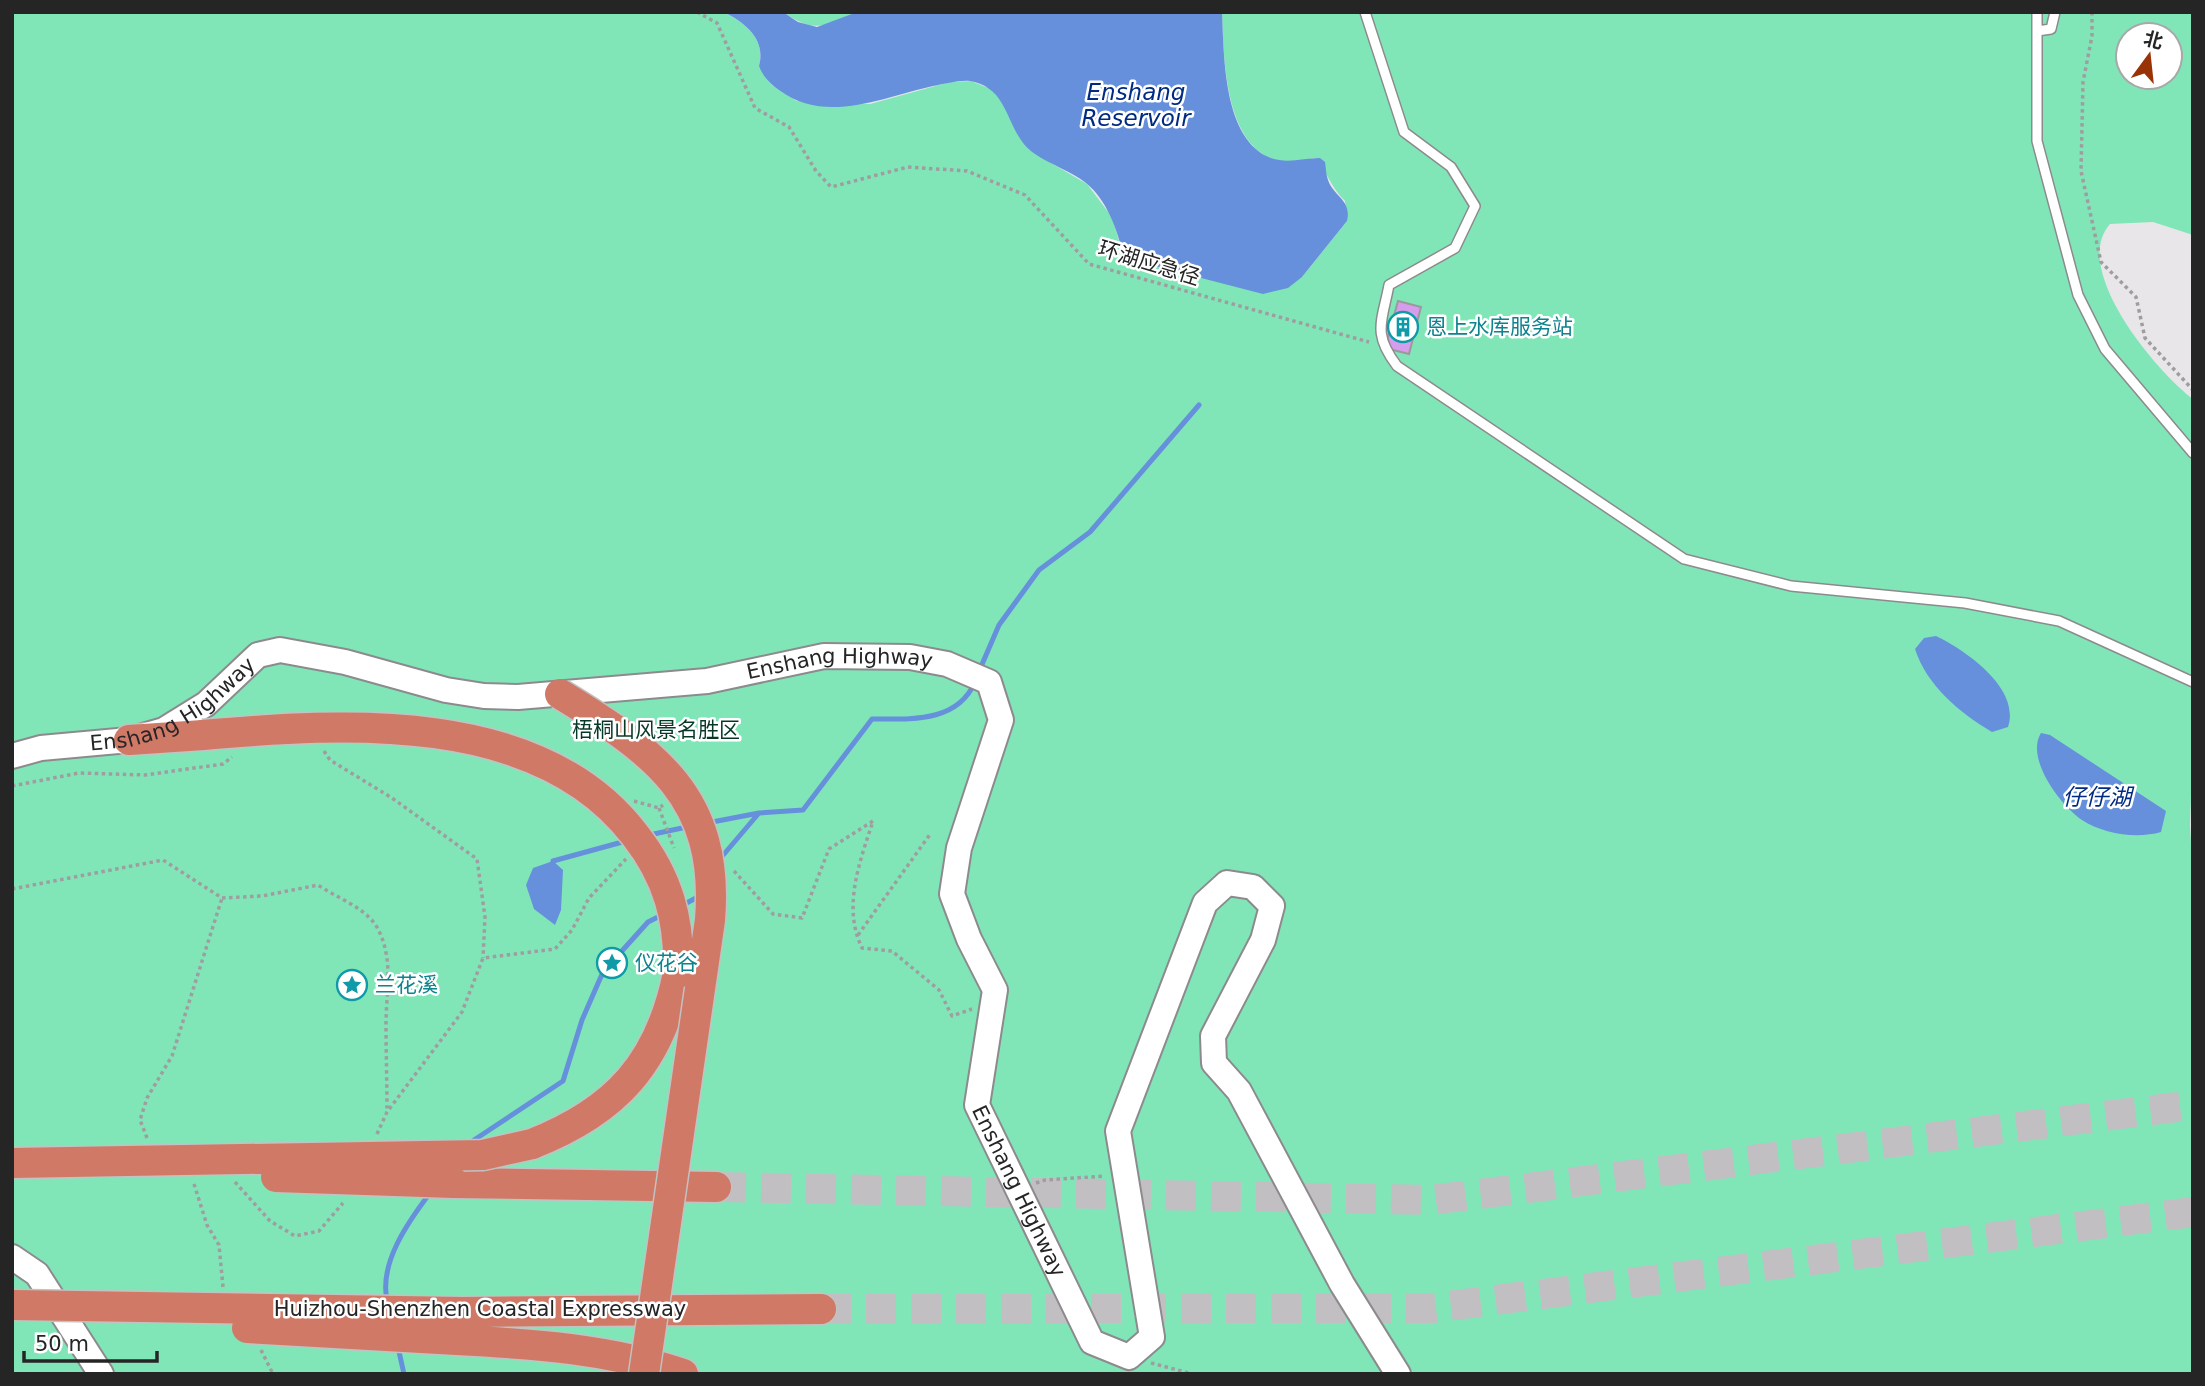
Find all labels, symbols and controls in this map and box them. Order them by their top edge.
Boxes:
north arrow [2114,21,2184,91]
text: 北 [2141,26,2165,53]
water label: Enshang Reservoir [1081,79,1192,131]
street label: 环湖应急径 [1095,236,1203,290]
building icon: 恩上水库服务站 [1386,310,1420,344]
place label: 恩上水库服务站 [1426,315,1573,339]
street label: Enshang Highway [744,644,935,684]
street label: Enshang Highway [89,652,260,756]
park label: 梧桐山风景名胜区 [572,718,740,742]
water label: 仔仔湖 [2063,784,2135,810]
place icon: 仪花谷 [595,946,629,980]
place label: 仪花谷 [635,951,698,975]
place icon: 兰花溪 [335,968,369,1002]
place label: 兰花溪 [375,973,438,997]
street label: Enshang Highway [967,1101,1071,1281]
street label: Huizhou-Shenzhen Coastal Expressway [274,1297,686,1321]
scale bar [24,1320,158,1364]
text: 50 m [35,1332,89,1356]

